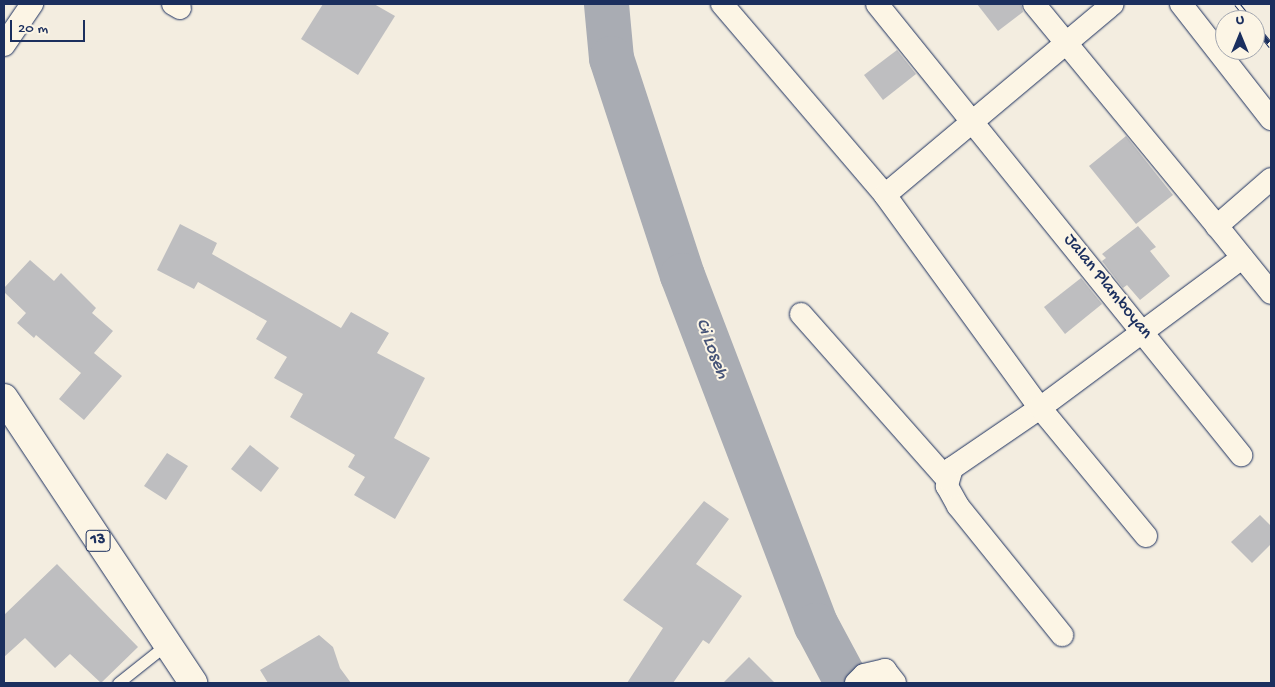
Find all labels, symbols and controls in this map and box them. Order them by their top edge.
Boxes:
scale bar [12,10,88,42]
north arrow [1215,10,1265,60]
text: U [1236,12,1244,29]
text: 20 m [18,20,48,38]
street label: Jalan Plamboyan [1058,230,1156,344]
water label: Ci Loseh [689,316,733,382]
road number: 13 [86,528,110,554]

